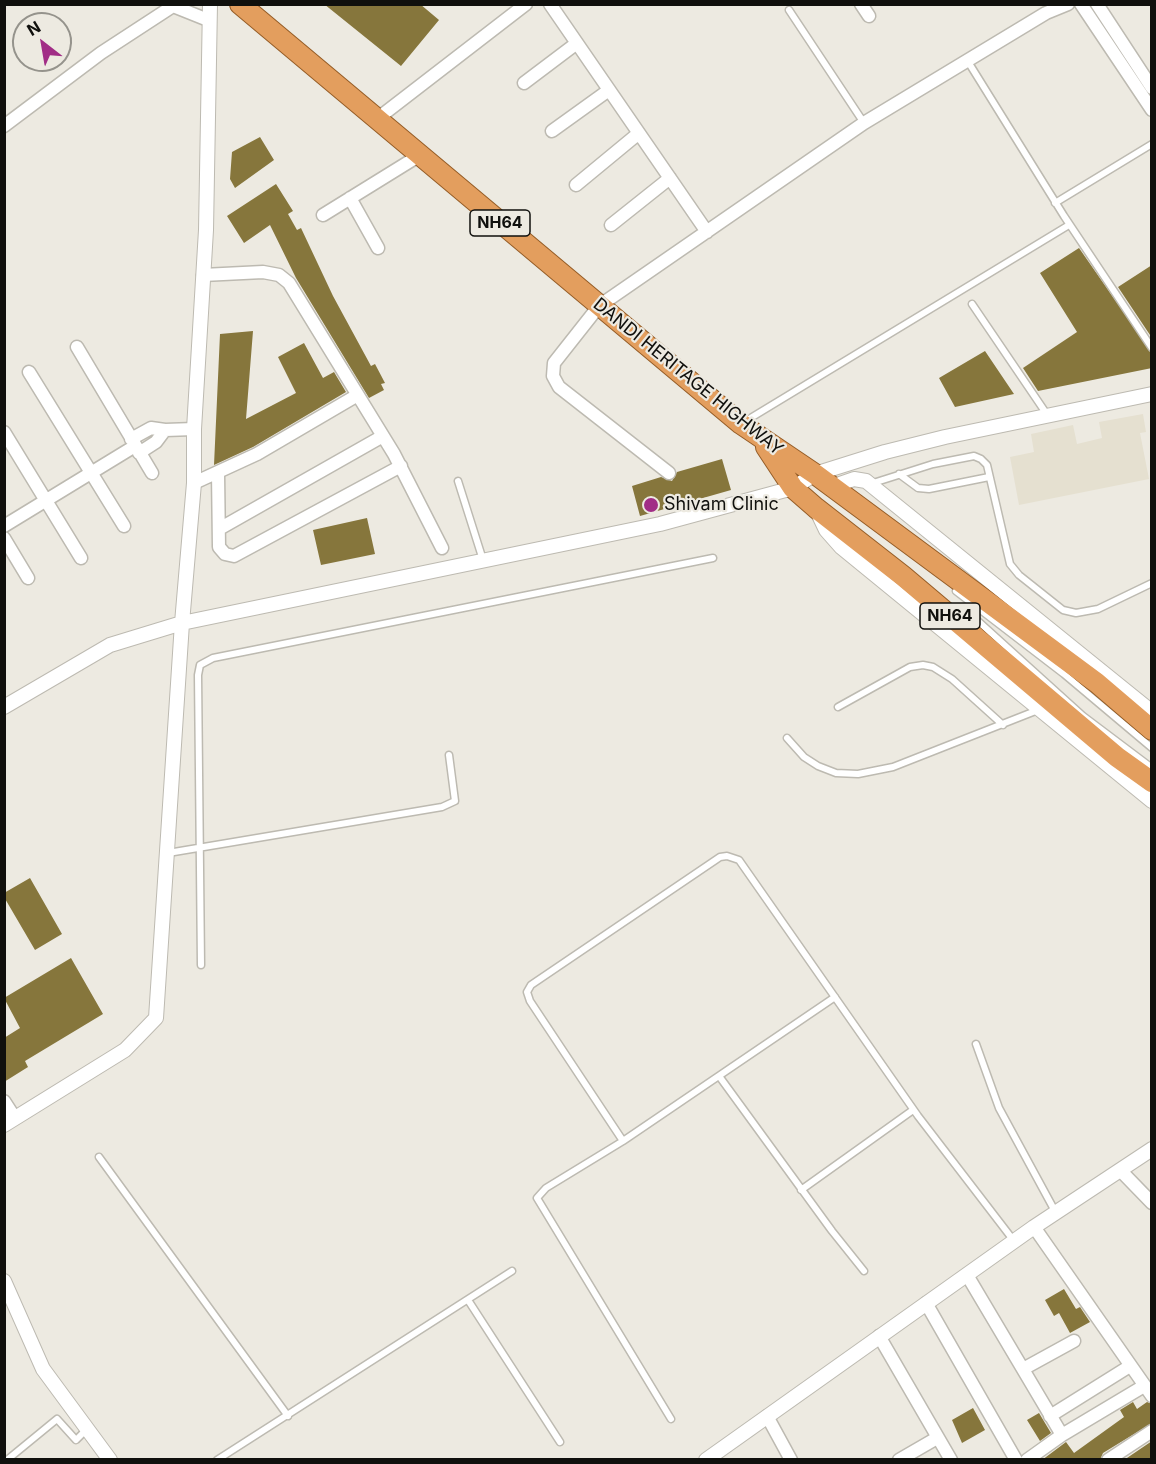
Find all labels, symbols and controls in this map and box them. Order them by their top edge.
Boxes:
north arrow [12,12,72,72]
text: N [23,17,44,40]
road number: NH64 [470,210,530,236]
street label: DANDI HERITAGE HIGHWAY [589,294,787,460]
place label: Shivam Clinic [664,494,779,516]
marker: Shivam Clinic [642,496,660,514]
road number: NH64 [920,603,980,629]

